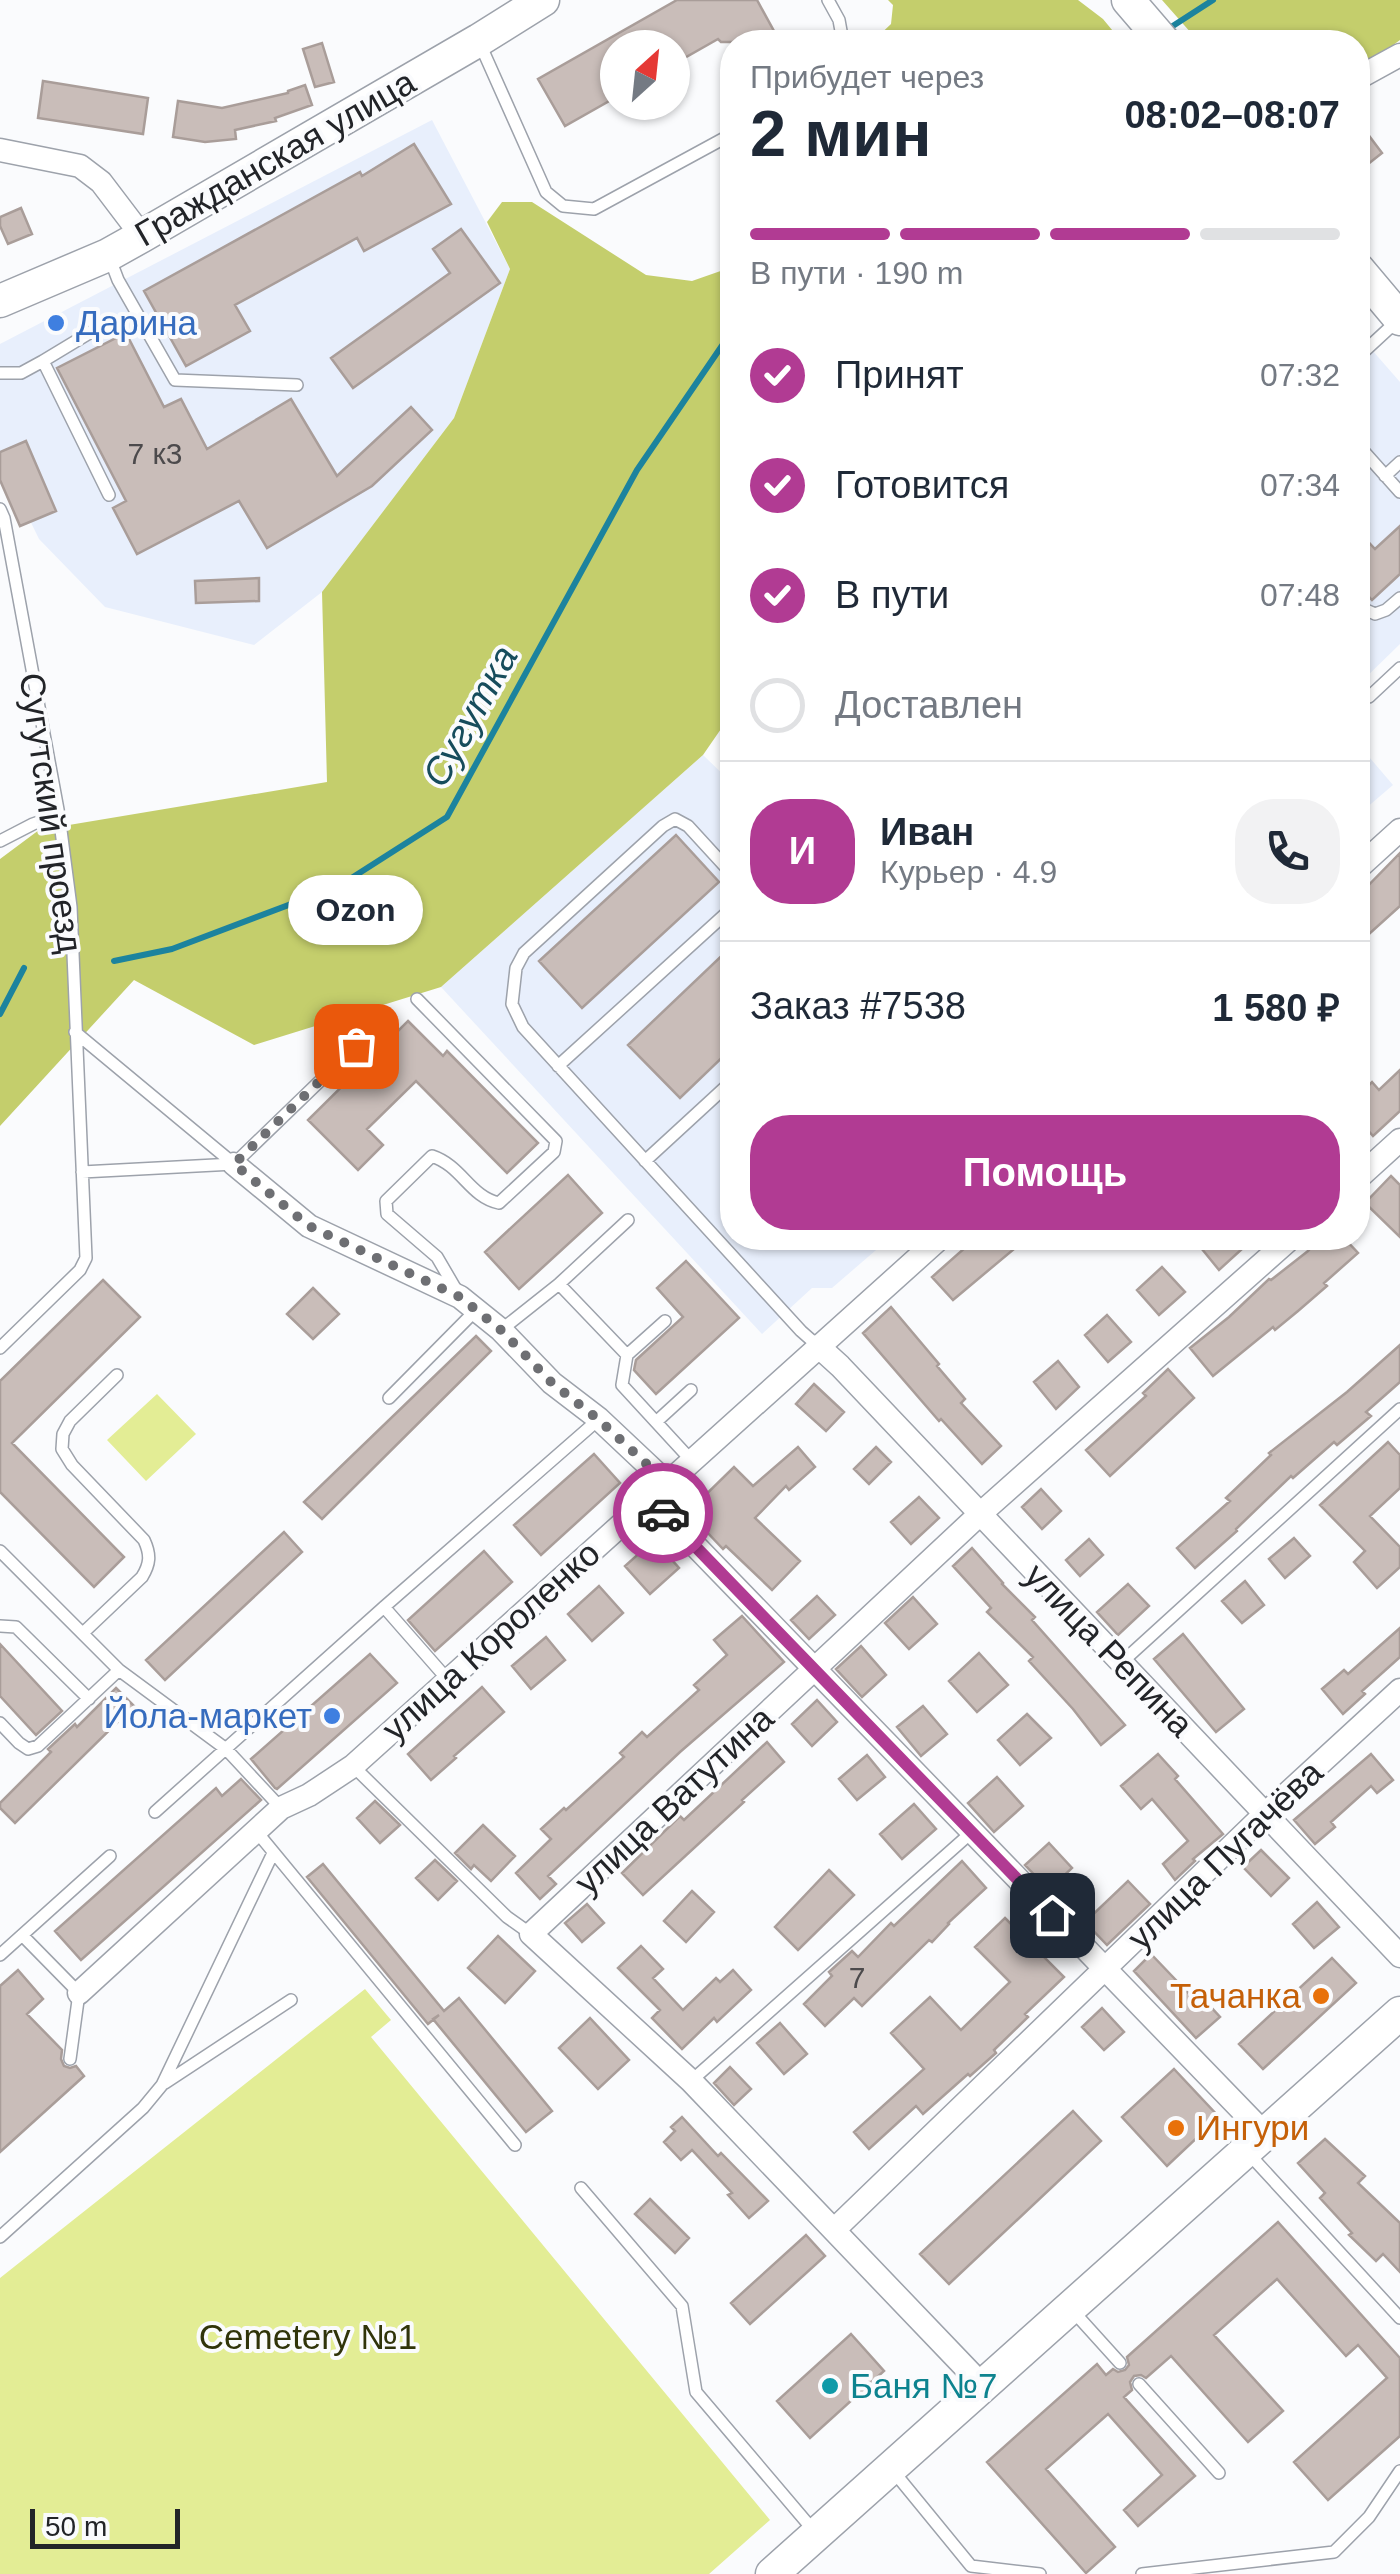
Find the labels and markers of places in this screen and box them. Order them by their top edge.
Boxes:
place label: Дарина [76,303,198,342]
marker: Дарина [45,312,67,334]
callout: Ozon [288,876,424,946]
pin [314,1004,399,1089]
place label: Йола-маркет [104,1696,312,1735]
marker: Йола-маркет [321,1705,343,1727]
pin [1010,1873,1095,1958]
place label: Тачанка [1170,1976,1302,2015]
marker: Тачанка [1310,1985,1332,2007]
place label: Ингури [1196,2108,1309,2147]
marker: Ингури [1165,2117,1187,2139]
place label: Баня №7 [850,2366,997,2405]
marker: Баня №7 [819,2375,841,2397]

